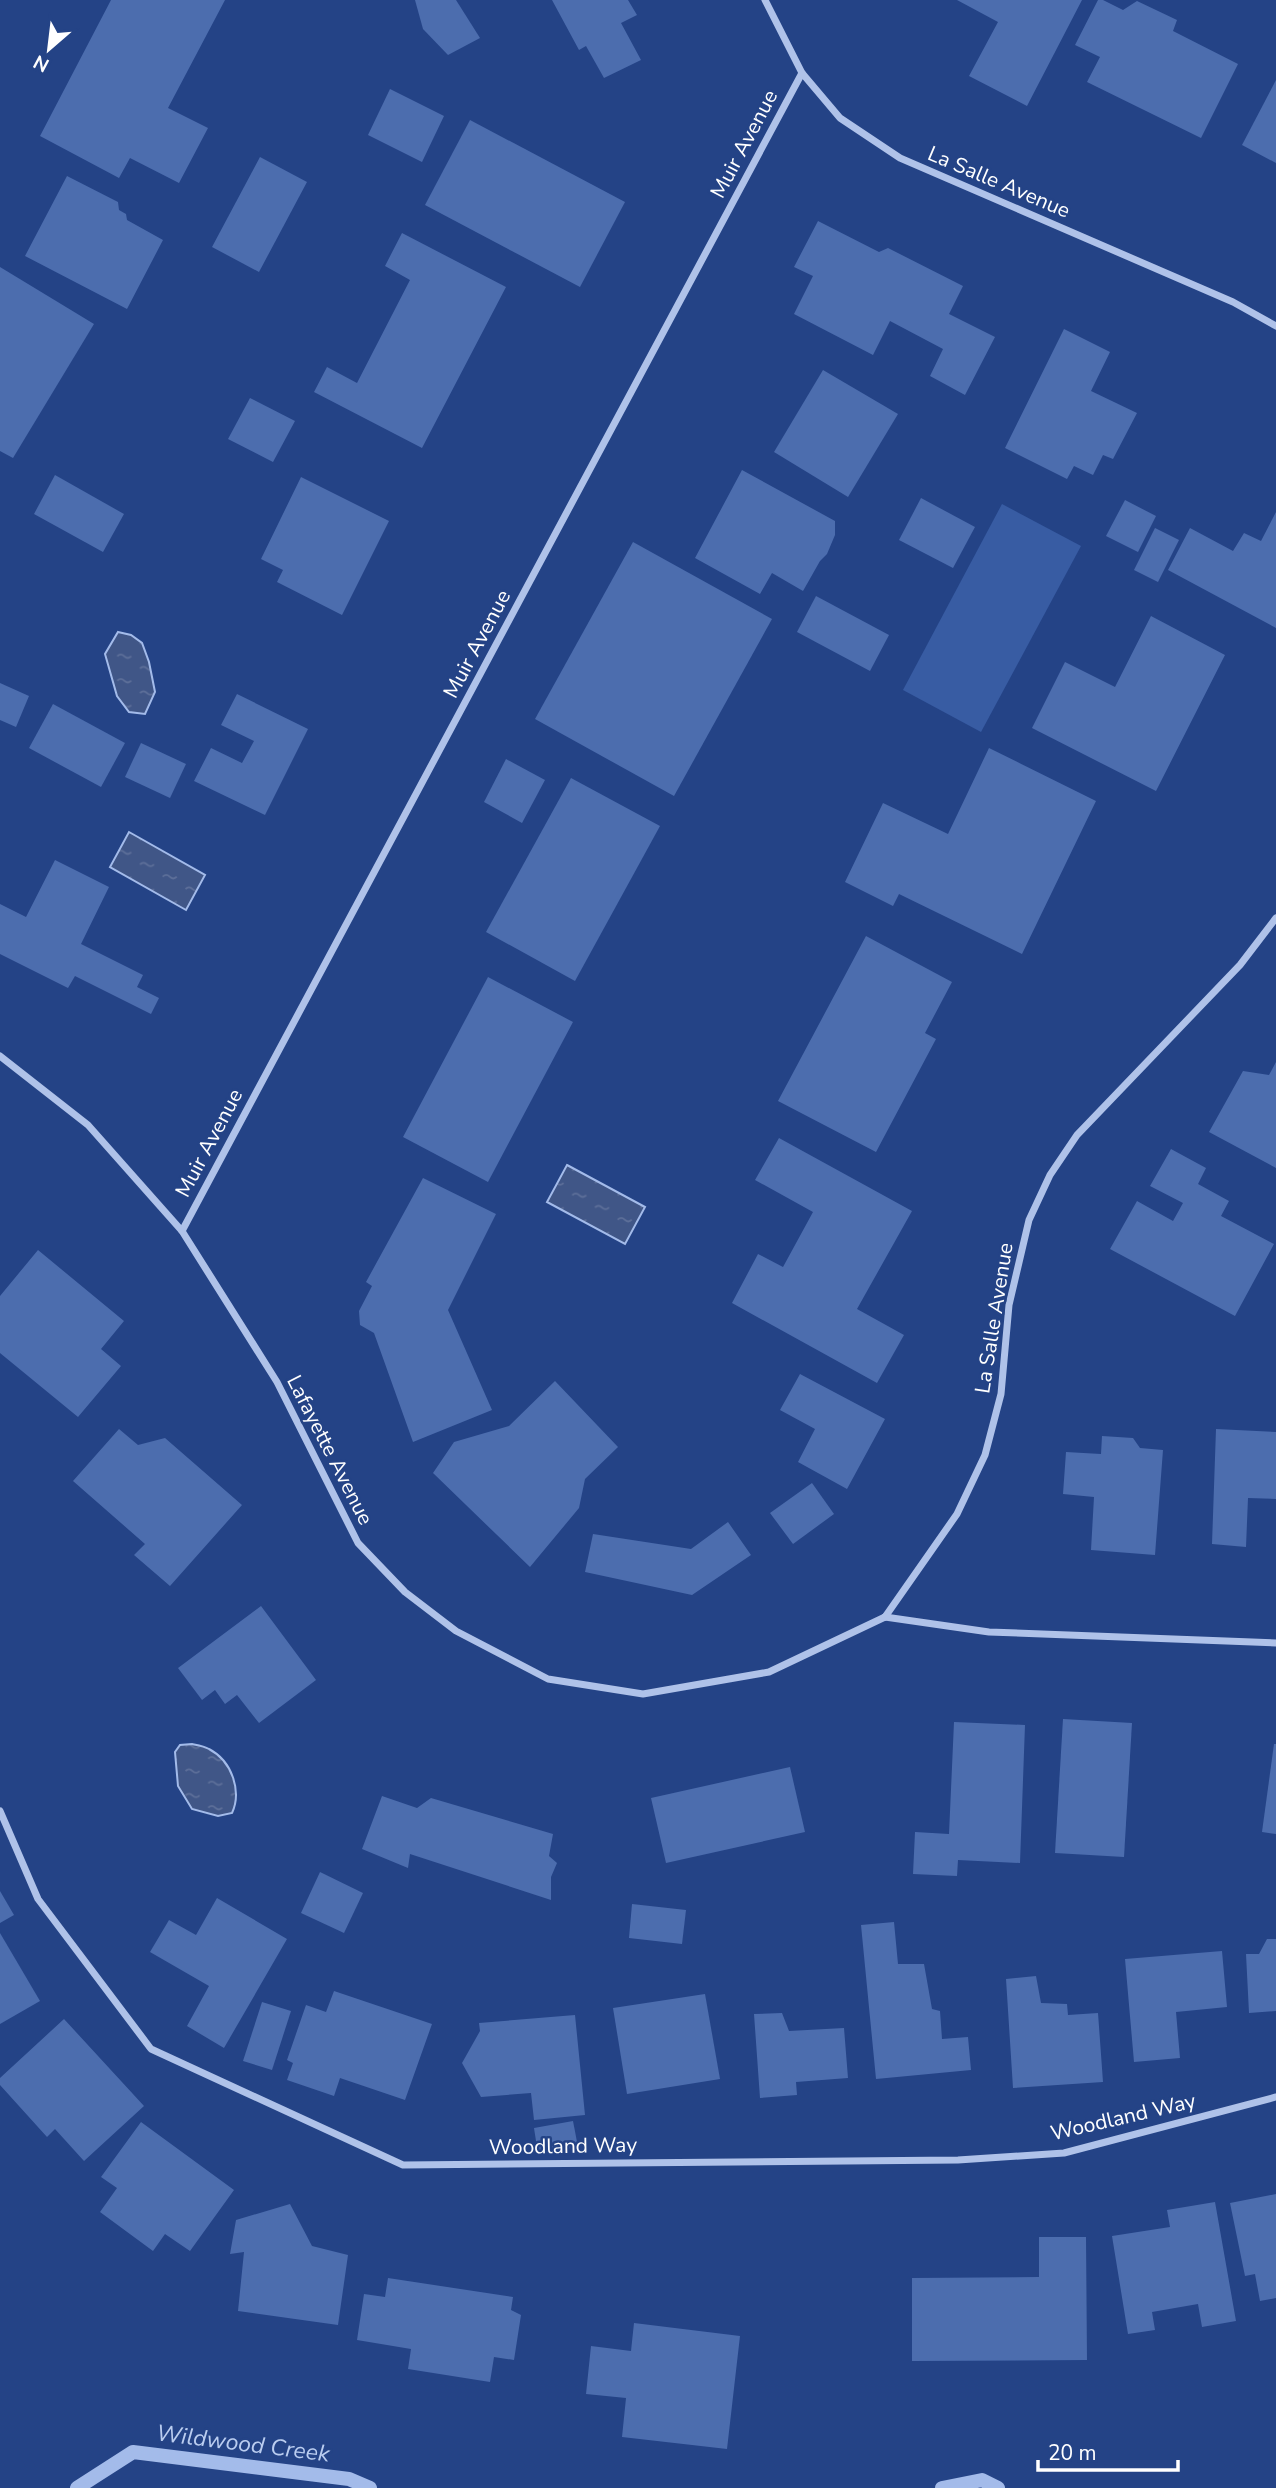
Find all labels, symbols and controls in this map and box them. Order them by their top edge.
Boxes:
north arrow [14,14,84,84]
text: N [29,48,54,78]
street label: Muir Avenue [704,85,784,203]
street label: La Salle Avenue [923,139,1075,225]
street label: Muir Avenue [437,585,517,703]
street label: Muir Avenue [169,1084,249,1202]
street label: La Salle Avenue [968,1241,1020,1395]
street label: Lafayette Avenue [280,1370,380,1530]
street label: Woodland Way [1048,2087,1199,2147]
street label: Woodland Way [489,2131,637,2161]
water label: Wildwood Creek [155,2417,332,2470]
scale bar [1038,2428,1178,2472]
text: 20 m [1048,2439,1097,2467]

